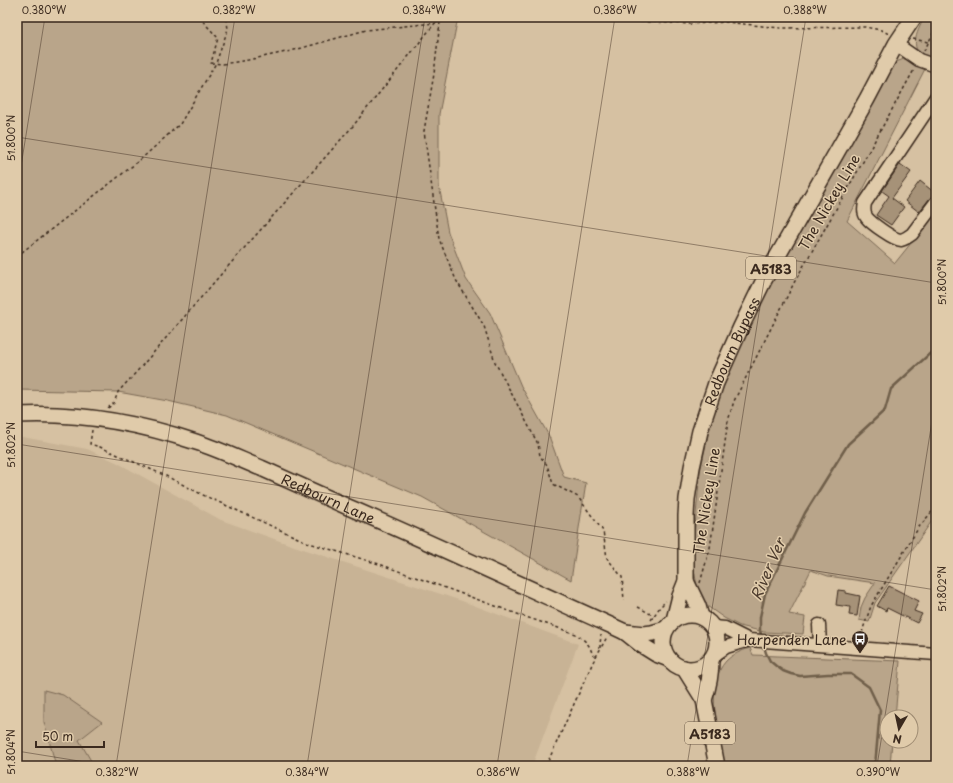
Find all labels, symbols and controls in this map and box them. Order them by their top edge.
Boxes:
text: 0.380°W [22,2,67,17]
text: 0.382°W [212,2,256,17]
text: 0.384°W [402,2,447,17]
text: 0.386°W [593,2,638,17]
text: 0.388°W [783,2,827,17]
text: 51.800°N [3,115,18,161]
street label: The Nickey Line [793,150,865,254]
road number: A5183 [746,257,796,279]
text: 51.800°N [934,259,949,305]
street label: Redbourn Bypass [699,293,765,408]
text: 51.802°N [3,422,18,468]
street label: The Nickey Line [687,446,725,556]
street label: Redbourn Lane [278,468,379,528]
water label: River Ver [744,533,791,603]
text: 51.802°N [934,566,949,612]
place label: Harpenden Lane [737,629,847,650]
bus stop icon: Harpenden Lane [850,629,870,654]
north arrow [879,709,919,749]
road number: A5183 [685,722,735,744]
scale bar [36,723,104,749]
text: 50 m [42,727,73,745]
text: 51.804°N [3,729,18,775]
text: N [891,730,903,748]
text: 0.382°W [95,764,139,779]
text: 0.384°W [285,764,330,779]
text: 0.386°W [476,764,521,779]
text: 0.388°W [666,764,710,779]
text: 0.390°W [856,764,901,779]

